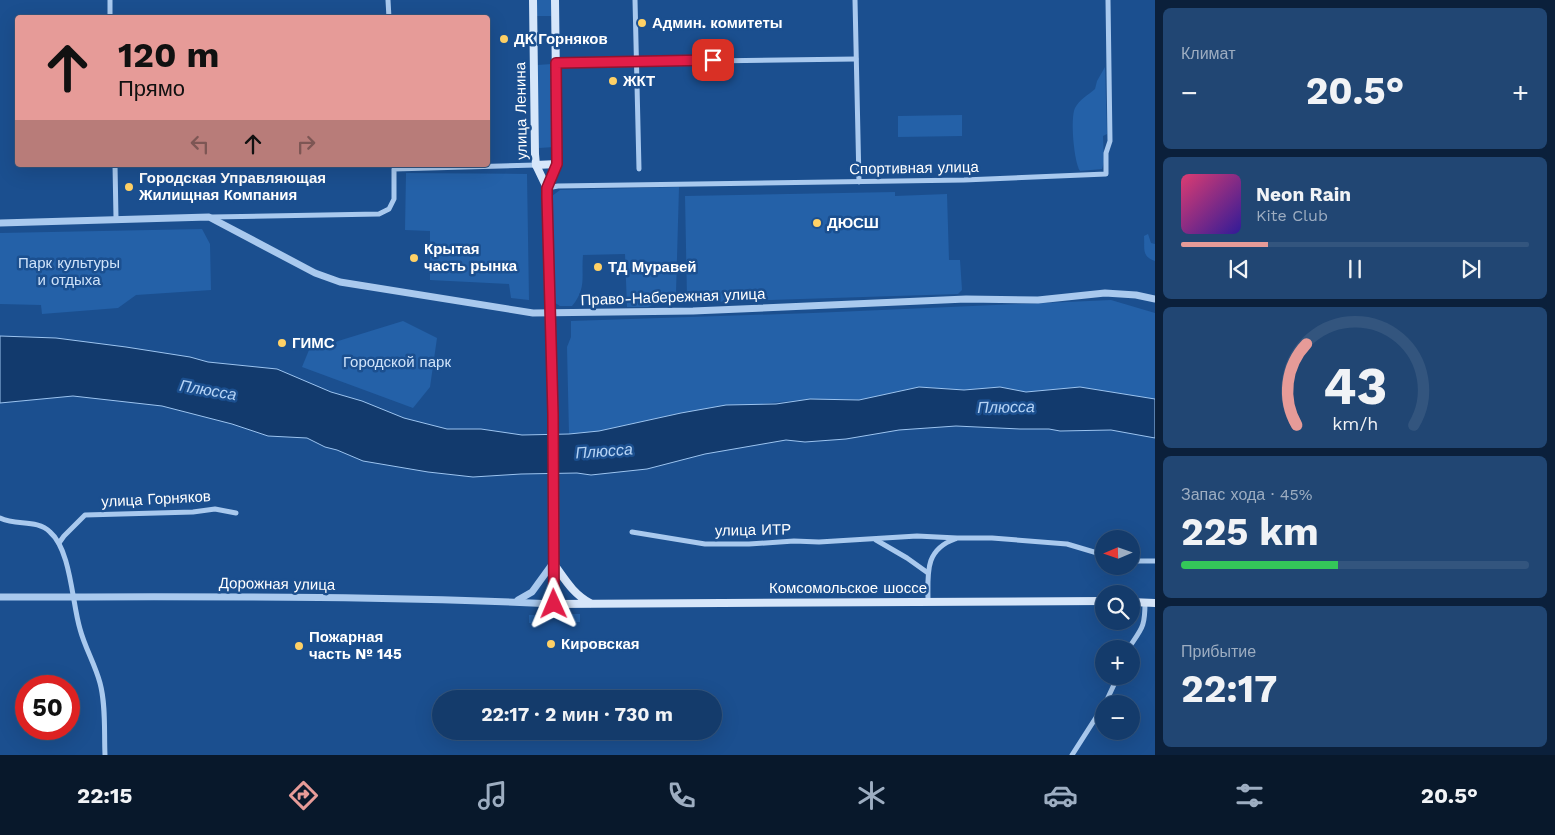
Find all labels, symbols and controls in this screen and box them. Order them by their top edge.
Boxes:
place label: Админ. комитеты [652,14,783,32]
marker: Админ. комитеты [636,17,648,29]
place label: ДК Горняков [514,30,608,48]
marker: ДК Горняков [498,33,510,45]
text: 120 m [118,34,219,76]
icon: ahead [35,35,100,100]
pin [692,39,734,81]
text: Климат [1181,44,1235,63]
icon: arrive [699,46,727,74]
street label: улица Ленина [511,61,531,160]
text: 20.5° [1306,69,1404,113]
place label: ЖКТ [622,72,655,90]
marker: ЖКТ [607,75,619,87]
text: Прямо [118,76,185,101]
text: − [1181,76,1198,109]
text: + [1512,76,1529,109]
icon: left [186,130,214,158]
icon: ahead [239,130,267,158]
icon: right [292,130,320,158]
street label: Спортивная улица [849,158,980,178]
place label: Городская Управляющая Жилищная Компания [138,169,326,204]
marker: Городская Управляющая Жилищная Компания [123,181,135,193]
text: Neon Rain [1256,183,1351,206]
text: Kite Club [1256,206,1328,225]
place label: ДЮСШ [827,214,879,232]
marker: ДЮСШ [811,217,823,229]
place label: Крытая часть рынка [424,240,518,275]
marker: Крытая часть рынка [408,252,420,264]
park label: Парк культуры и отдыха [18,254,120,289]
icon: previous [1225,255,1253,283]
icon: pause [1341,255,1369,283]
icon: next [1457,255,1485,283]
place label: ТД Муравей [608,258,697,276]
marker: ТД Муравей [592,261,604,273]
street label: Право-Набережная улица [580,285,766,309]
place label: ГИМС [292,334,335,352]
marker: ГИМС [276,337,288,349]
park label: Городской парк [343,353,451,371]
text: 43 [1323,356,1387,417]
water label: Плюсса [178,376,238,404]
water label: Плюсса [977,397,1035,417]
text: km/h [1332,413,1378,434]
water label: Плюсса [575,440,633,462]
text: Запас хода · 45% [1181,485,1313,504]
street label: улица Горняков [101,487,211,511]
text: 225 km [1181,510,1319,554]
street label: улица ИТР [715,520,791,540]
north arrow [1095,530,1140,575]
map controls [1095,530,1140,740]
street label: Дорожная улица [219,574,336,594]
position arrow [527,577,579,629]
street label: Комсомольское шоссе [769,579,927,597]
button: search [1095,585,1140,630]
place label: Пожарная часть № 145 [309,628,402,663]
place label: Кировская [561,635,640,653]
marker: Кировская [545,638,557,650]
marker: Пожарная часть № 145 [293,640,305,652]
button: + [1095,640,1140,685]
text: Прибытие [1181,642,1256,661]
text: 22:17 [1181,667,1277,711]
speed limit sign: 50 [15,675,80,740]
button: − [1095,695,1140,740]
text: 22:17 · 2 мин · 730 m [481,703,673,726]
icon: directions [286,778,321,813]
icon: music [475,778,510,813]
icon: phone [664,778,699,813]
icon: climate [854,778,889,813]
icon: car [1043,778,1078,813]
icon: filters [1232,778,1267,813]
text: 22:15 [77,783,132,808]
text: 20.5° [1421,783,1478,808]

